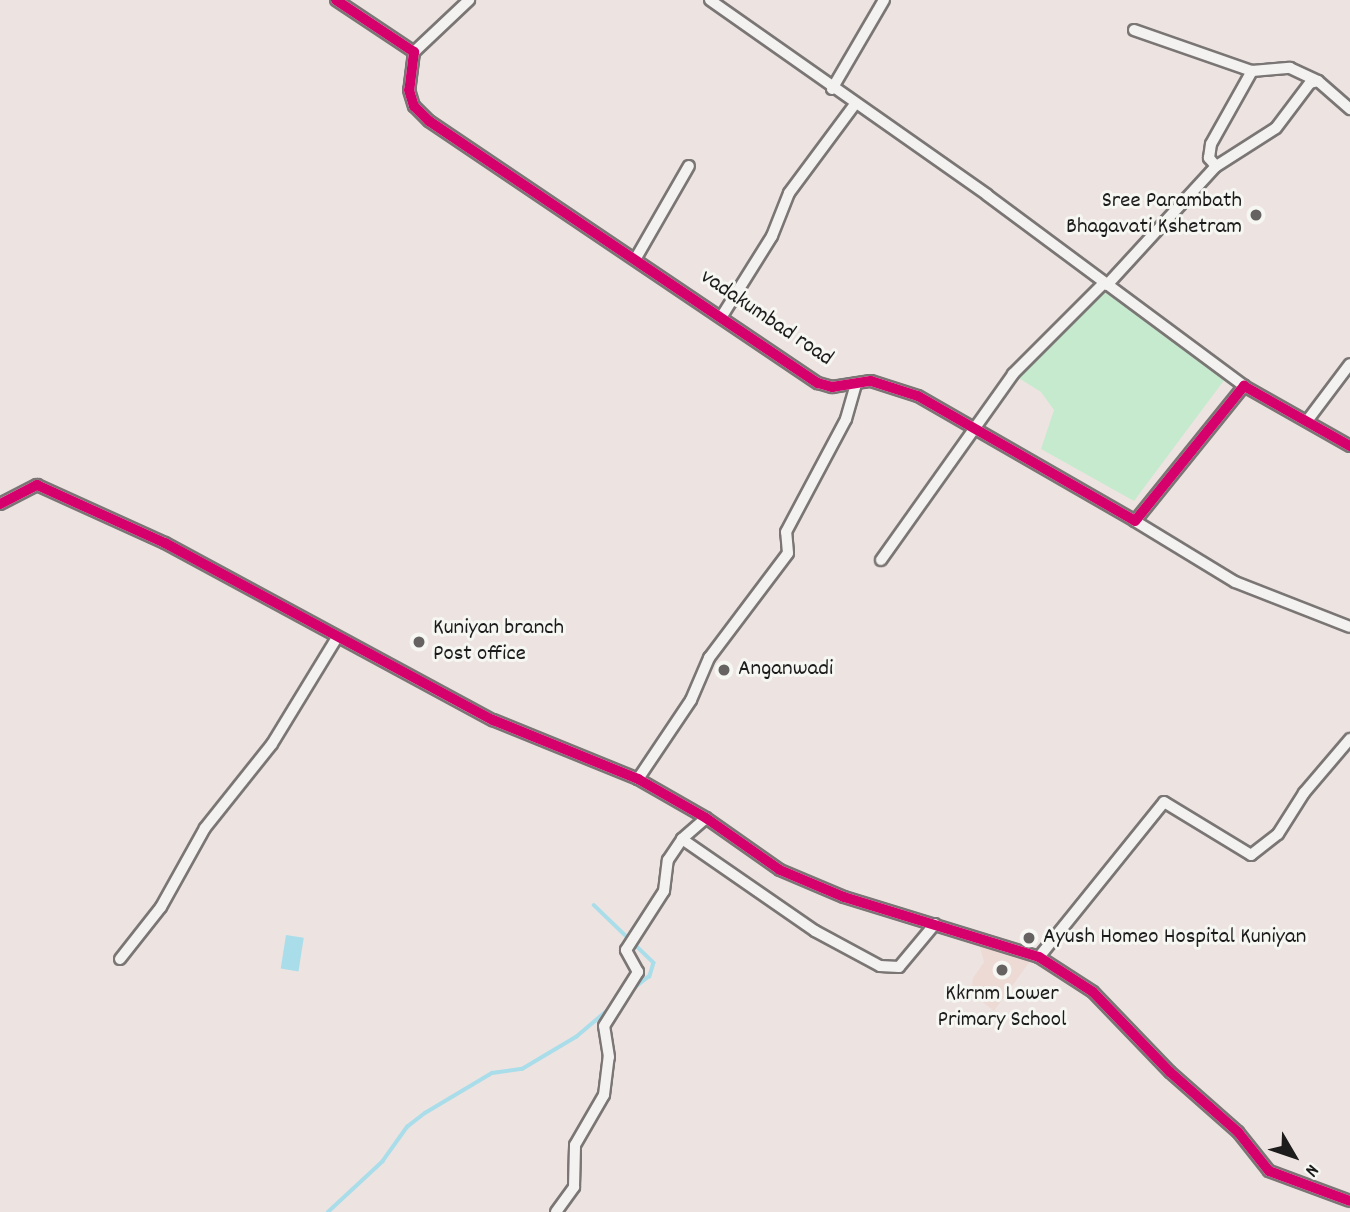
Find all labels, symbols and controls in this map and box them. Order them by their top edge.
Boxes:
place label: Sree Parambath Bhagavati Kshetram [1066,188,1242,242]
marker: Sree Parambath Bhagavati Kshetram [1248,207,1264,223]
street label: vadakumbad road [694,264,838,374]
place label: Kuniyan branch Post office [433,615,564,669]
marker: Kuniyan branch Post office [411,634,427,650]
place label: Anganwadi [738,656,833,684]
marker: Anganwadi [716,662,732,678]
place label: Ayush Homeo Hospital Kuniyan [1043,924,1306,952]
marker: Ayush Homeo Hospital Kuniyan [1021,930,1037,946]
marker: Kkrnm Lower Primary School [994,962,1010,978]
place label: Kkrnm Lower Primary School [938,981,1066,1035]
north arrow [1259,1121,1329,1191]
text: N [1297,1157,1324,1182]

